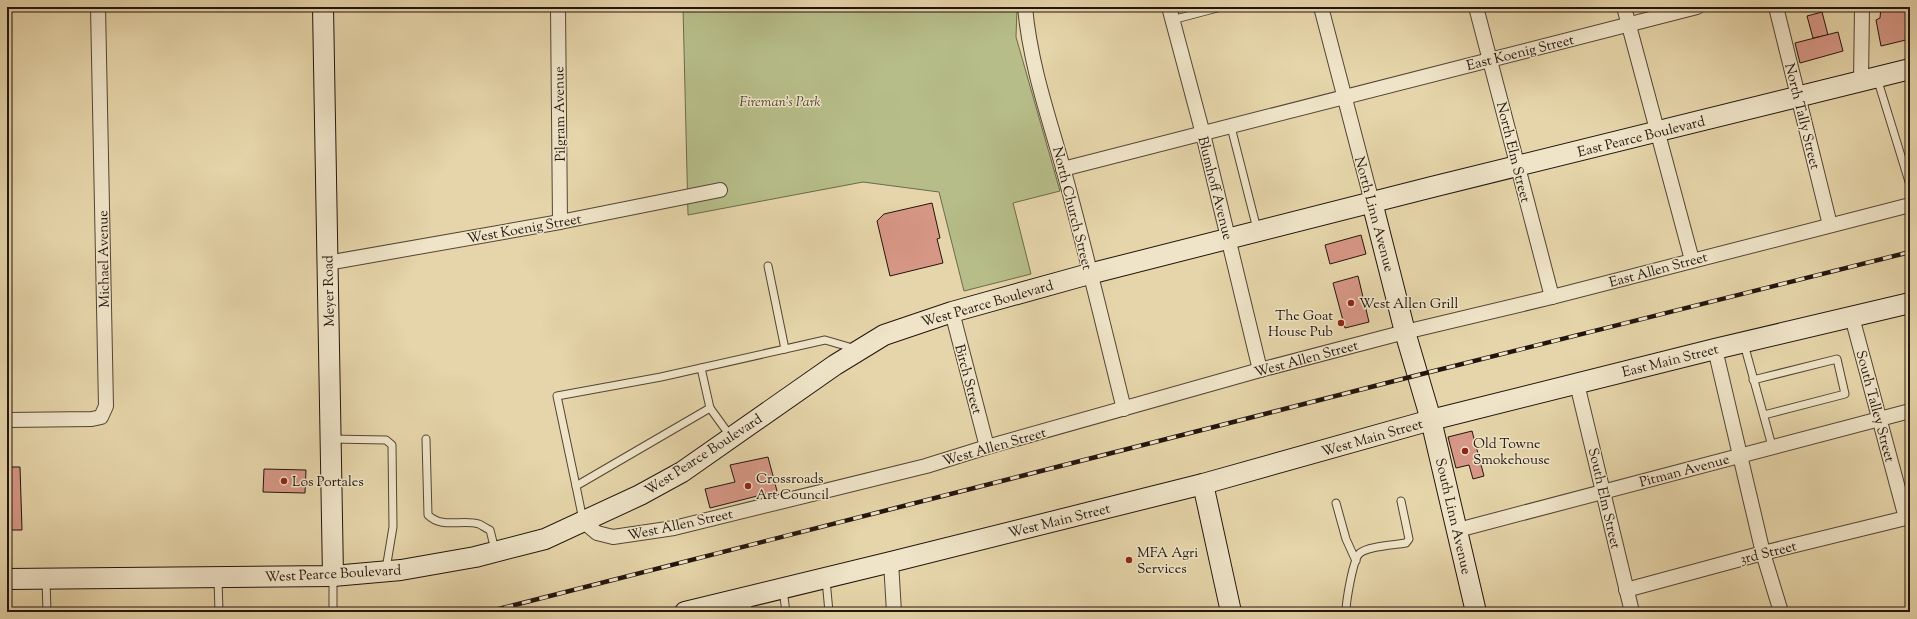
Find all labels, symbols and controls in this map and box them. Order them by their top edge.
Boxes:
street label: East Koenig Street [1465,31,1576,77]
street label: North Tally Street [1778,61,1824,172]
street label: Pilgram Avenue [550,66,572,162]
park label: Fireman's Park [739,93,821,113]
street label: North Elm Street [1490,100,1534,205]
street label: East Pearce Boulevard [1576,112,1707,163]
street label: Blumhoff Avenue [1192,135,1237,242]
street label: North Church Street [1046,145,1096,272]
street label: North Linn Avenue [1348,155,1398,274]
street label: Michael Avenue [94,210,116,308]
street label: West Koenig Street [466,210,583,250]
street label: East Allen Street [1607,248,1710,294]
street label: Meyer Road [319,255,341,327]
street label: West Pearce Boulevard [919,276,1056,333]
place label: West Allen Grill [1359,295,1458,315]
marker: West Allen Grill [1346,298,1356,308]
place label: The Goat House Pub [1268,307,1333,343]
marker: The Goat House Pub [1336,318,1346,328]
street label: West Allen Street [1252,336,1361,383]
street label: East Main Street [1620,340,1721,384]
street label: Birch Street [948,342,986,417]
street label: South Talley Street [1849,348,1899,465]
street label: West Pearce Boulevard [641,410,767,501]
street label: West Main Street [1319,415,1426,463]
street label: West Allen Street [940,424,1049,472]
place label: Old Towne Smokehouse [1473,435,1550,471]
marker: Old Towne Smokehouse [1460,446,1470,456]
street label: South Elm Street [1582,446,1624,551]
street label: Pitman Avenue [1637,450,1732,494]
street label: South Linn Avenue [1429,456,1475,577]
place label: Crossroads Art Council [756,470,829,506]
place label: Los Portales [292,473,364,493]
marker: Los Portales [279,476,289,486]
marker: Crossroads Art Council [743,481,753,491]
street label: West Main Street [1006,500,1113,544]
street label: West Allen Street [626,505,735,547]
street label: 3rd Street [1738,537,1799,571]
place label: MFA Agri Services [1137,544,1198,580]
marker: MFA Agri Services [1124,555,1134,565]
street label: West Pearce Boulevard [264,561,402,589]

